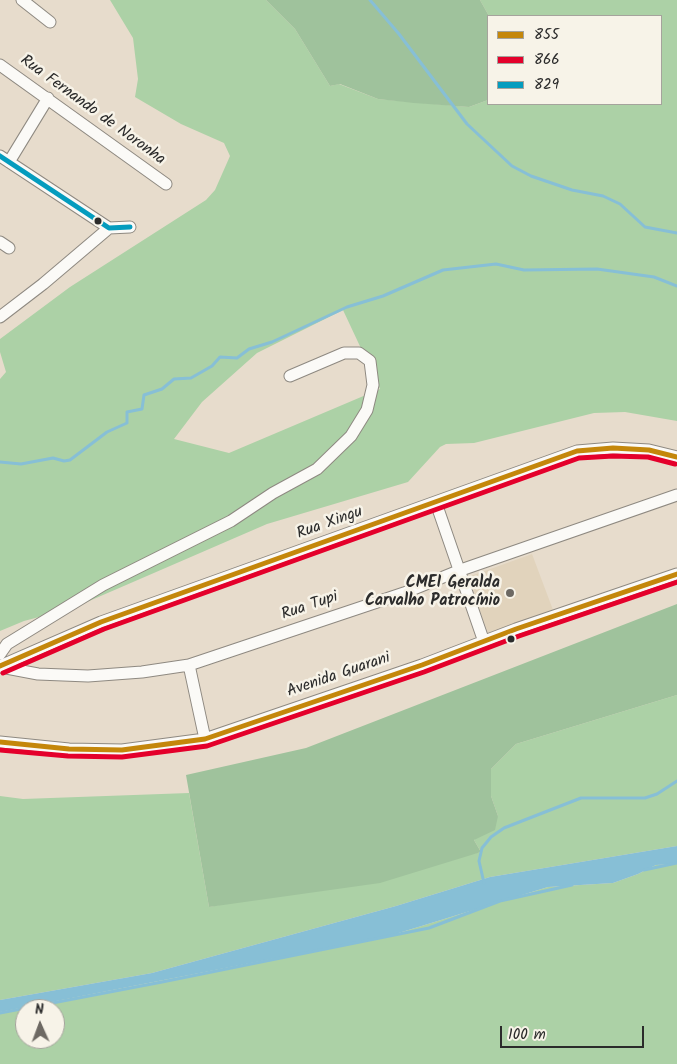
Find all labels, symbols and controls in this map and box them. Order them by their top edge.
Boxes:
legend [487,15,662,105]
text: 855 [534,23,559,47]
text: 866 [534,48,560,72]
street label: Rua Fernando de Noronha [16,52,168,170]
text: 829 [534,73,559,97]
unlabelled marker [93,216,103,226]
street label: Rua Xingu [294,503,366,545]
place label: CMEI Geralda Carvalho Patrocínio [365,574,500,612]
marker: CMEI Geralda Carvalho Patrocínio [504,587,516,599]
street label: Rua Tupi [279,588,341,626]
unlabelled marker [506,634,516,644]
street label: Avenida Guarani [285,649,393,703]
north arrow [15,999,65,1049]
text: N [35,999,44,1021]
scale bar [502,1016,646,1048]
text: 100 m [508,1023,546,1047]

